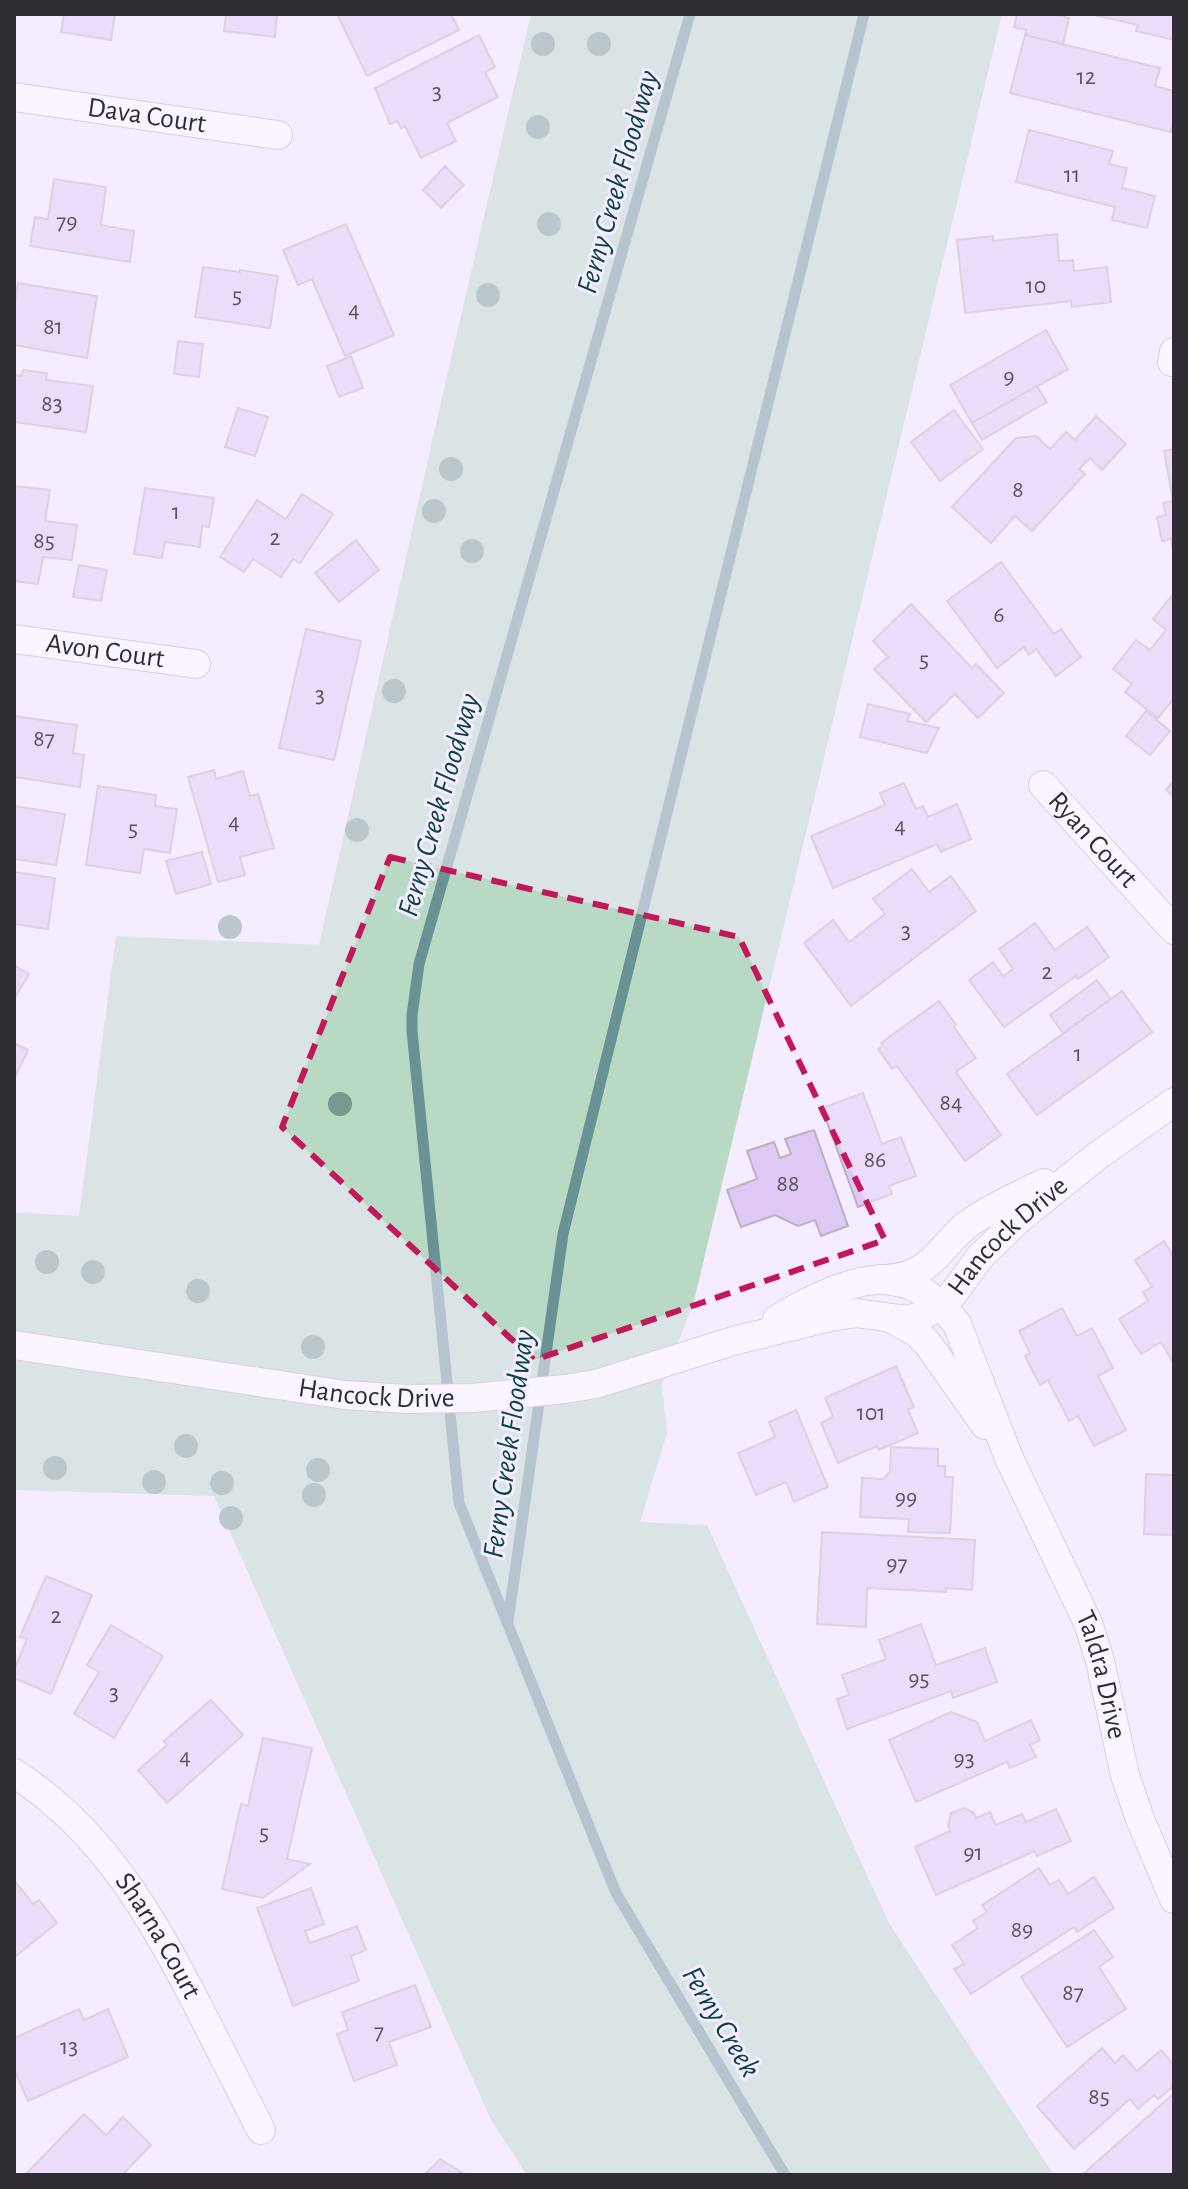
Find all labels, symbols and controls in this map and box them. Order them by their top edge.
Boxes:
house number: 12 [1076,65,1096,89]
water label: Ferny Creek Floodway [572,67,664,297]
house number: 3 [432,80,442,104]
street label: Dava Court [86,94,208,138]
house number: 11 [1064,163,1080,187]
house number: 79 [56,210,78,234]
house number: 10 [1026,274,1046,298]
house number: 5 [232,284,242,308]
house number: 4 [348,298,360,322]
house number: 81 [43,315,63,339]
house number: 9 [1003,365,1015,389]
house number: 83 [41,392,63,416]
house number: 8 [1012,478,1024,502]
house number: 1 [172,500,180,524]
house number: 2 [270,526,281,550]
house number: 85 [33,529,55,553]
house number: 6 [993,603,1005,627]
street label: Avon Court [44,630,166,674]
house number: 5 [919,648,929,672]
house number: 3 [315,683,325,707]
water label: Ferny Creek Floodway [393,690,485,920]
house number: 87 [33,727,55,751]
street label: Ryan Court [1043,787,1143,893]
house number: 4 [228,810,240,834]
house number: 4 [894,814,906,838]
house number: 5 [128,817,138,841]
house number: 3 [901,919,911,943]
house number: 2 [1042,960,1053,984]
house number: 1 [1074,1042,1082,1066]
house number: 84 [940,1091,962,1115]
house number: 86 [864,1148,886,1172]
street label: Hancock Drive [943,1171,1073,1301]
house number: 88 [777,1172,799,1196]
water label: Ferny Creek Floodway [478,1327,540,1560]
street label: Hancock Drive [296,1374,455,1414]
house number: 101 [856,1401,886,1425]
house number: 99 [895,1486,917,1510]
house number: 97 [886,1552,908,1576]
house number: 2 [51,1604,62,1628]
street label: Taldra Drive [1070,1606,1131,1742]
house number: 95 [908,1667,930,1691]
house number: 3 [109,1681,119,1705]
house number: 4 [179,1745,191,1769]
house number: 93 [953,1747,975,1771]
house number: 5 [259,1821,269,1845]
house number: 91 [963,1841,983,1865]
street label: Sharna Court [110,1868,206,2004]
house number: 89 [1011,1918,1033,1942]
water label: Ferny Creek [676,1961,766,2083]
house number: 87 [1062,1981,1084,2005]
house number: 7 [374,2020,384,2044]
house number: 13 [60,2035,78,2059]
house number: 85 [1088,2085,1110,2109]

